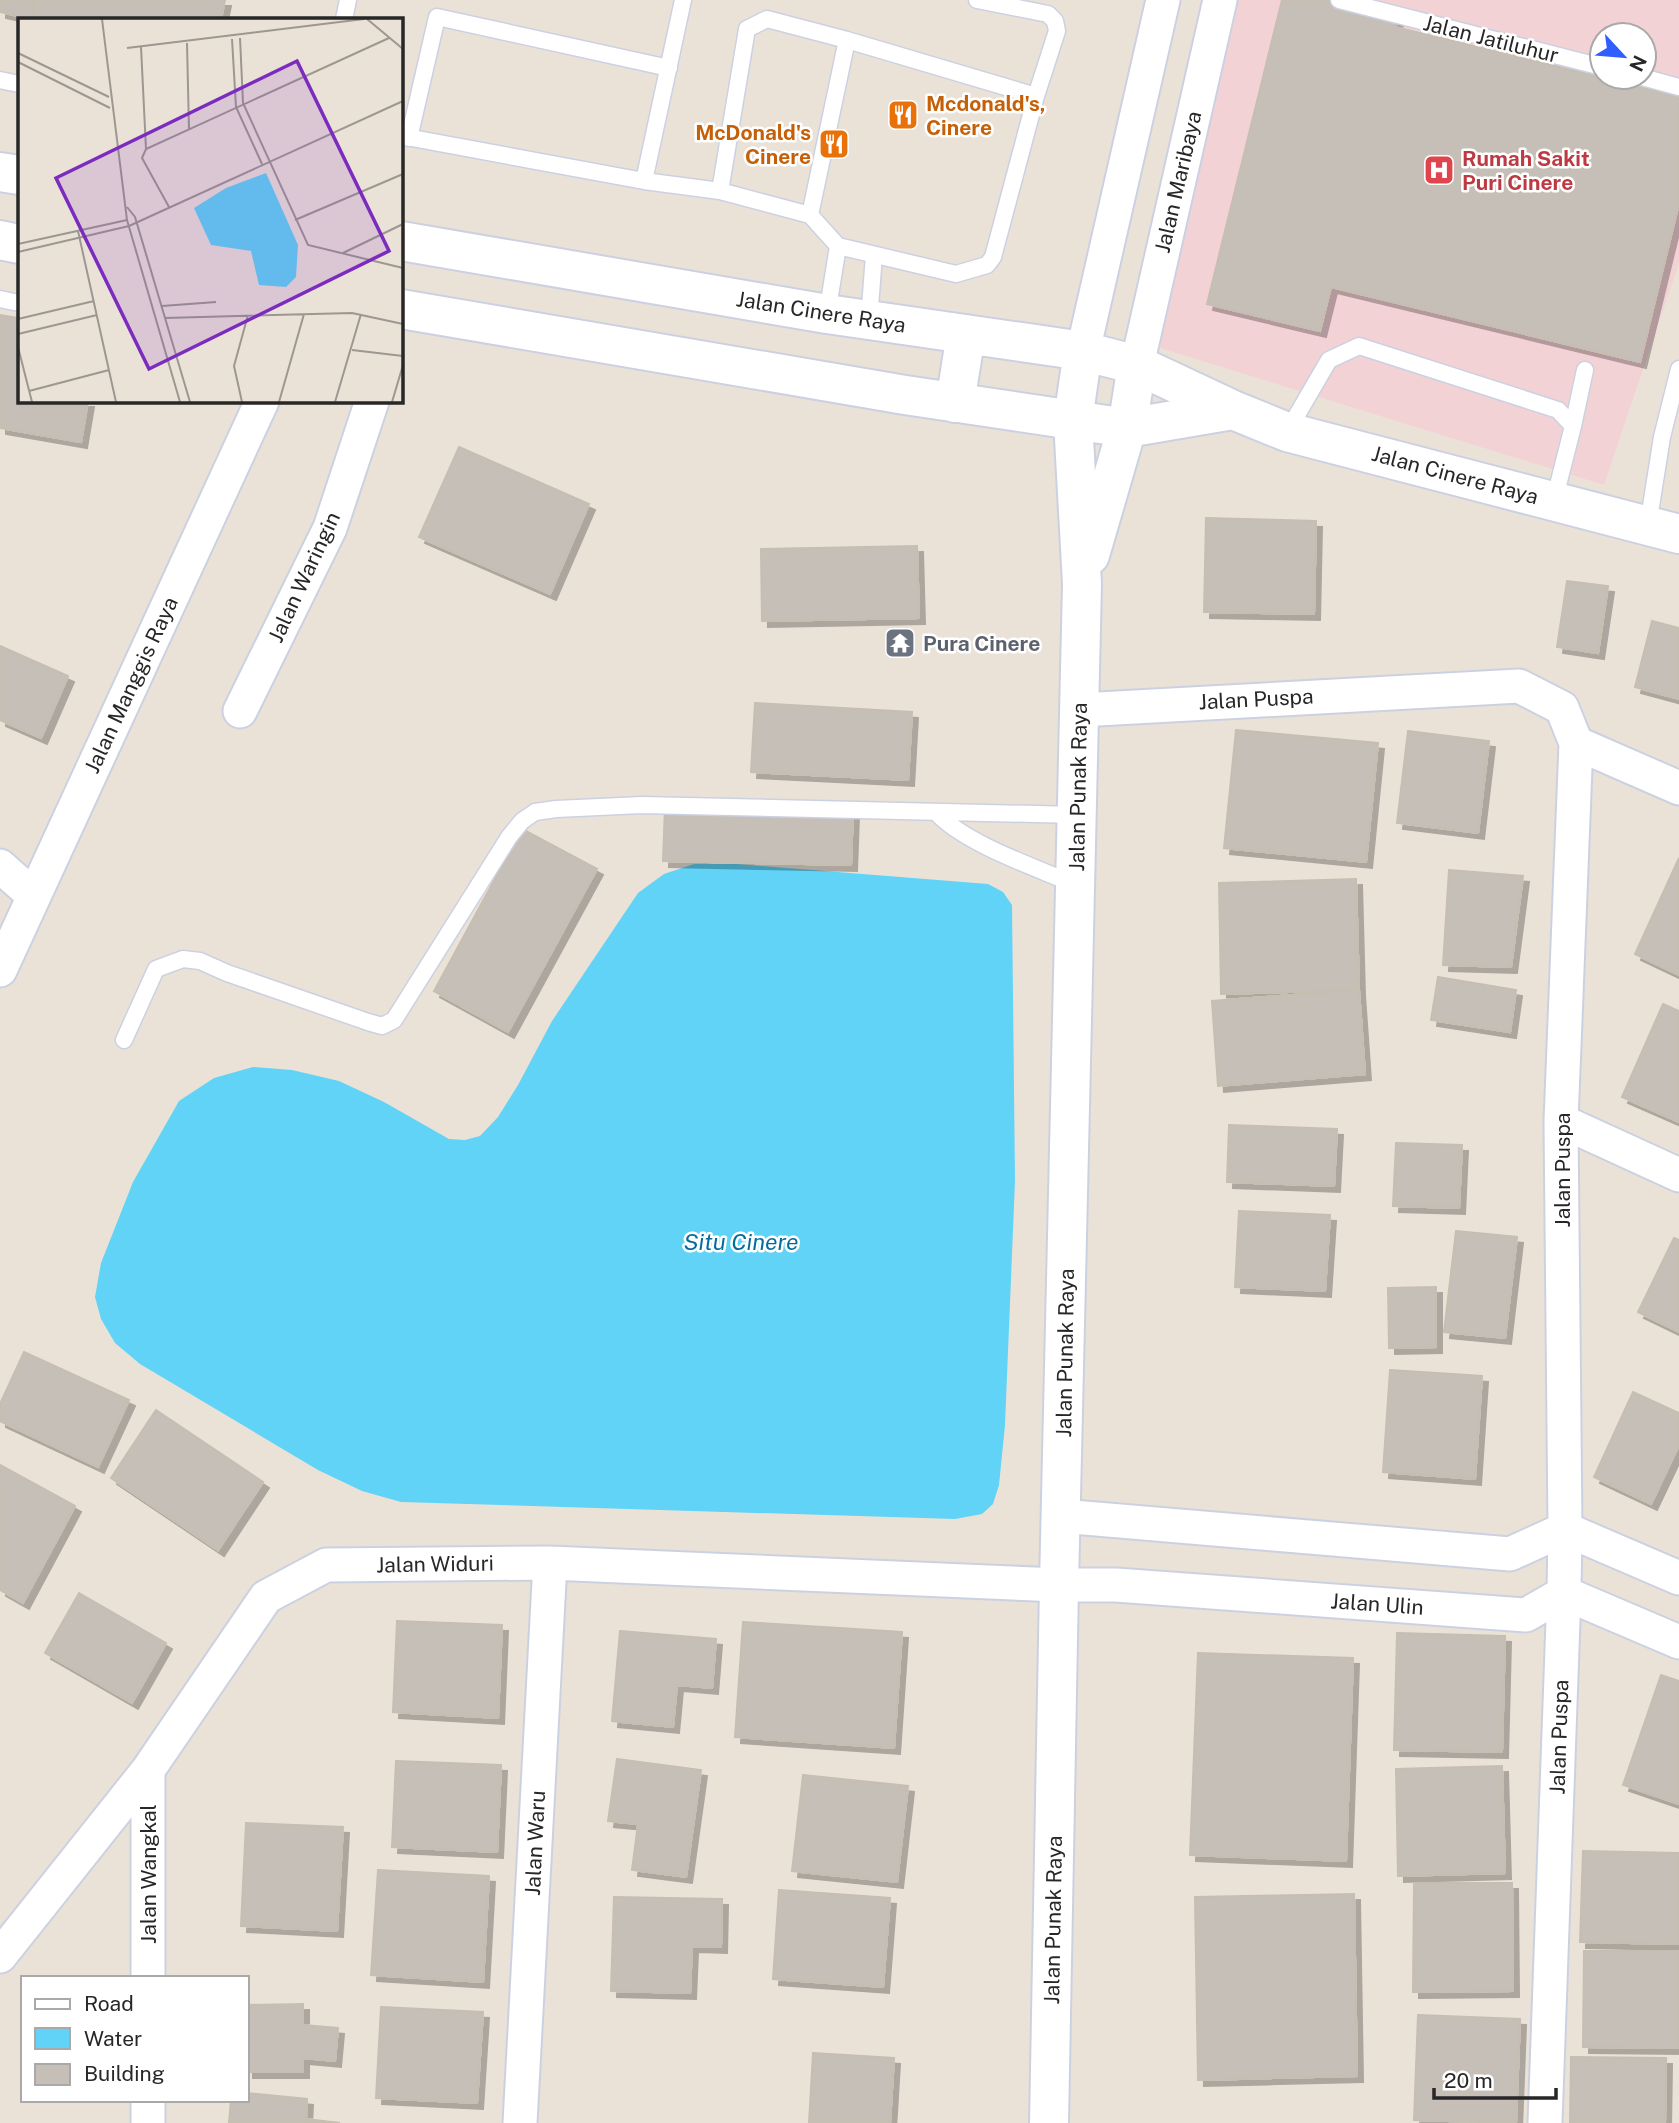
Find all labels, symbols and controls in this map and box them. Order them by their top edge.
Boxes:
street label: Jalan Jatiluhur [1421,10,1561,68]
inset map [18,18,402,402]
north arrow [1588,21,1658,91]
text: N [1625,52,1651,75]
place label: Mcdonald's, Cinere [926,91,1046,140]
restaurant icon: Mcdonald's, Cinere [886,98,920,132]
street label: Jalan Maribaya [1150,109,1206,255]
place label: McDonald's Cinere [695,120,811,169]
restaurant icon: McDonald's Cinere [817,127,851,161]
place label: Rumah Sakit Puri Cinere [1462,146,1590,195]
hospital icon: Rumah Sakit Puri Cinere [1422,153,1456,187]
street label: Jalan Cinere Raya [734,286,908,338]
street label: Jalan Cinere Raya [1369,441,1541,509]
street label: Jalan Waringin [263,508,345,646]
street label: Jalan Manggis Raya [79,593,183,777]
temple icon: Pura Cinere [883,626,917,660]
place label: Pura Cinere [923,631,1040,656]
street label: Jalan Puspa [1198,684,1314,714]
street label: Jalan Punak Raya [1064,702,1092,872]
street label: Jalan Puspa [1550,1113,1575,1227]
water label: Situ Cinere [683,1228,799,1255]
street label: Jalan Punak Raya [1051,1268,1079,1438]
street label: Jalan Widuri [376,1550,494,1578]
street label: Jalan Ulin [1330,1588,1424,1620]
street label: Jalan Puspa [1545,1679,1573,1795]
street label: Jalan Waru [520,1790,550,1896]
street label: Jalan Wangkal [136,1804,161,1944]
street label: Jalan Punak Raya [1039,1835,1067,2005]
legend [21,1976,248,2102]
text: Road [84,1991,134,2016]
text: Water [84,2026,142,2051]
scale bar [1434,2056,1556,2100]
text: Building [84,2061,165,2086]
text: 20 m [1444,2068,1493,2093]

